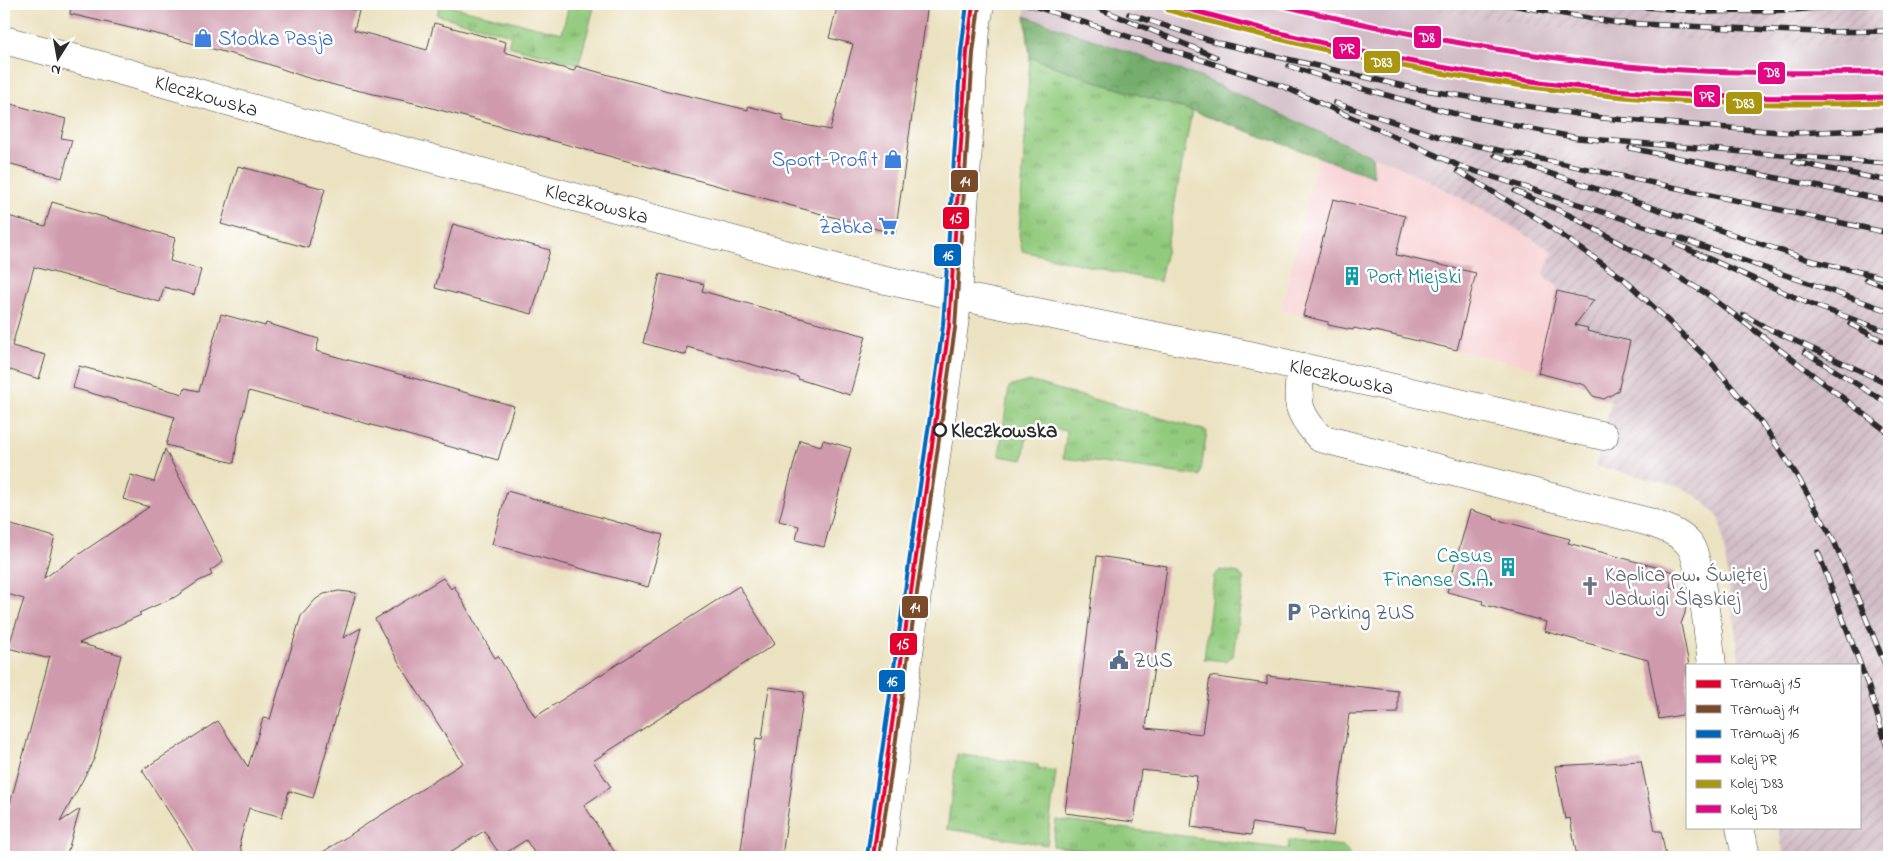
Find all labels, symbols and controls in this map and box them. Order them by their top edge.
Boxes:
place label: Słodka Pasja [218,25,333,55]
line badge: D8 [1413,25,1442,49]
shop icon: Słodka Pasja [192,27,214,49]
text: D8 [1418,28,1436,49]
north arrow [32,32,82,82]
line badge: PR [1332,36,1361,60]
text: PR [1339,39,1356,60]
line badge: D83 [1363,50,1401,74]
text: D83 [1370,53,1393,74]
text: N [49,58,62,80]
line badge: D8 [1757,61,1786,85]
text: D8 [1763,63,1781,84]
street label: Kleczkowska [151,68,261,126]
line badge: PR [1693,84,1721,108]
text: PR [1699,87,1716,108]
line badge: D83 [1725,91,1763,115]
text: D83 [1732,94,1755,115]
place label: Sport-Profit [772,146,878,176]
shop icon: Sport-Profit [882,148,904,170]
line badge: 14 [950,169,979,193]
text: 14 [960,172,970,193]
street label: Kleczkowska [541,177,652,233]
line badge: 15 [942,206,970,230]
text: 15 [950,209,962,230]
place label: Żabka [819,213,873,243]
supermarket icon: Żabka [877,215,899,237]
line badge: 16 [933,243,962,267]
text: 16 [943,246,954,267]
place label: Port Miejski [1367,263,1461,293]
building icon: Port Miejski [1341,265,1363,287]
street label: Kleczkowska [1286,352,1397,405]
place label: Kleczkowska [951,417,1057,447]
marker: Kleczkowska [933,423,947,437]
place label: Casus Finanse S.A. [1382,542,1493,596]
building icon: Casus Finanse S.A. [1497,556,1519,578]
place label: Kaplica pw. Świętej Jadwigi Śląskiej [1605,561,1767,617]
church icon: Kaplica pw. Świętej Jadwigi Śląskiej [1579,575,1601,597]
line badge: 14 [901,595,929,619]
text: 14 [910,598,920,619]
place label: Parking ZUS [1309,599,1414,631]
parking icon: Parking ZUS [1283,601,1305,623]
line badge: 15 [889,632,918,656]
text: 15 [897,635,909,656]
place label: ZUS [1134,647,1173,677]
public building icon: ZUS [1108,649,1130,671]
legend [1686,664,1860,828]
line badge: 16 [878,669,906,693]
text: 16 [887,672,898,693]
text: Tramwaj 15 [1730,673,1801,695]
text: Tramwaj 14 [1730,699,1799,721]
text: Tramwaj 16 [1730,723,1799,745]
text: Kolej PR [1730,749,1777,771]
text: Kolej D83 [1730,773,1783,795]
text: Kolej D8 [1730,799,1778,821]

